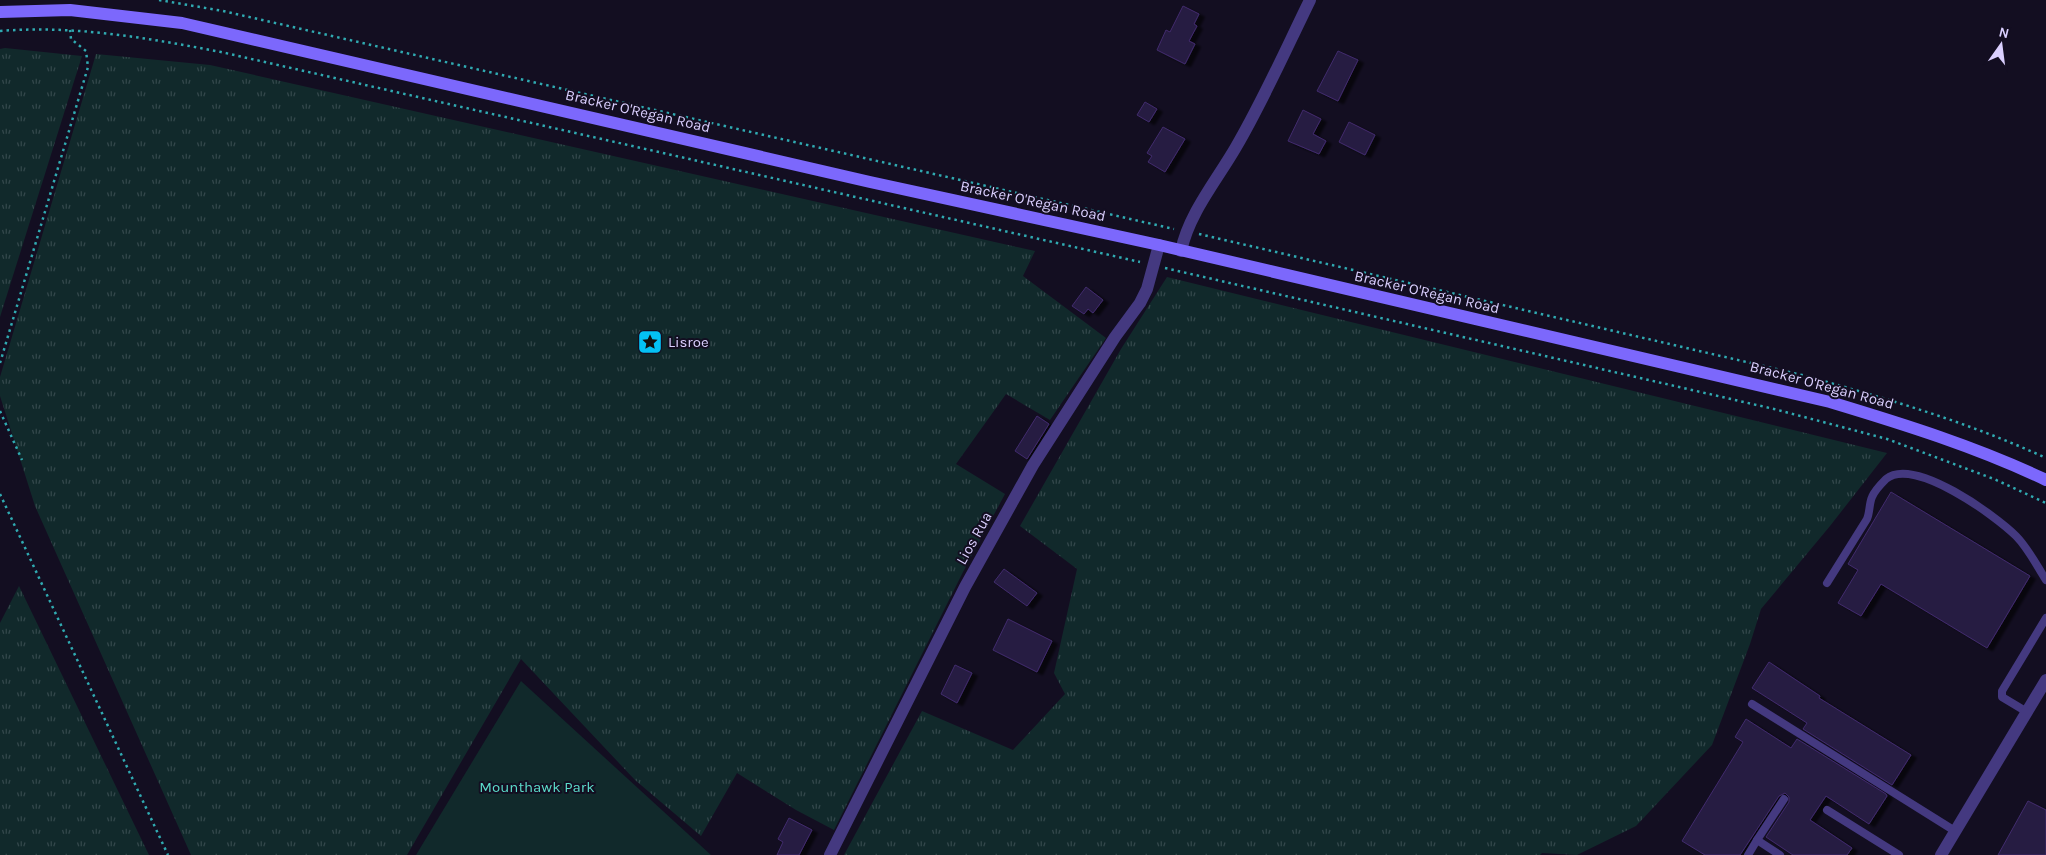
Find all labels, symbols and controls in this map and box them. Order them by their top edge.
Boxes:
north arrow [1976,20,2026,70]
text: N [1997,23,2011,42]
street label: Bracker O'Regan Road [564,86,712,136]
street label: Bracker O'Regan Road [959,177,1107,225]
street label: Bracker O'Regan Road [1353,267,1501,317]
place icon: Lisroe [637,329,663,355]
place label: Lisroe [668,333,709,351]
street label: Bracker O'Regan Road [1748,357,1896,413]
street label: Lios Rua [952,508,996,568]
park label: Mounthawk Park [479,778,595,796]

